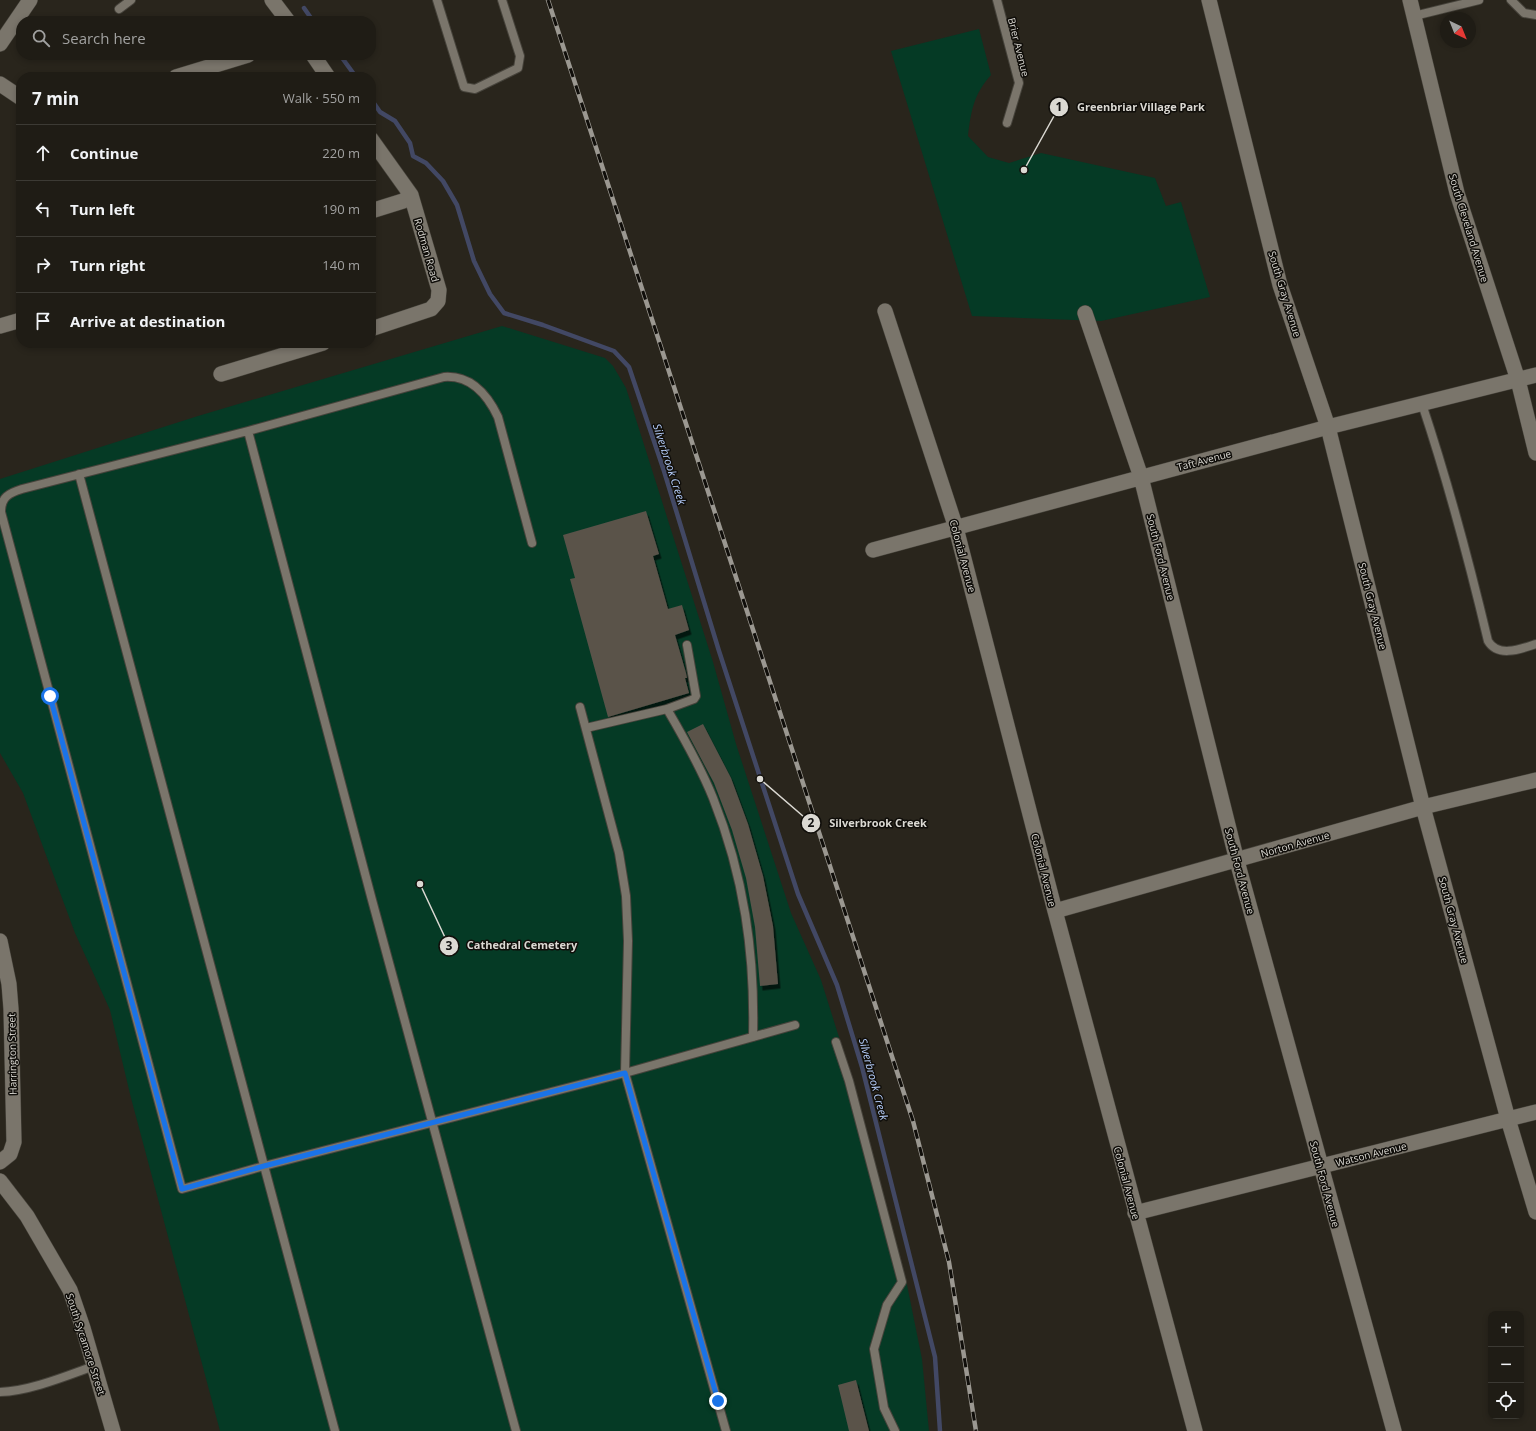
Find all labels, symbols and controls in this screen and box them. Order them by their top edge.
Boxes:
north arrow [1440,12,1476,48]
search box [16,16,376,60]
street label: Brier Avenue [1005,16,1033,78]
icon: search [30,27,52,49]
text: Search here [62,28,146,48]
text: 7 min [32,87,79,110]
text: Walk · 550 m [283,89,360,107]
callout: Greenbriar Village Park [1049,96,1213,119]
text: 1 [1056,98,1062,115]
text: Greenbriar Village Park [1077,99,1205,114]
icon: ahead [32,142,54,164]
text: Continue [70,143,138,163]
text: 220 m [322,144,360,162]
street label: South Cleveland Avenue [1446,172,1492,284]
icon: left [32,198,54,220]
text: Turn left [70,199,135,219]
text: 190 m [322,200,360,218]
street label: Rodman Road [411,216,443,284]
street label: South Gray Avenue [1265,249,1305,339]
icon: right [32,254,54,276]
text: Turn right [70,255,145,275]
text: 140 m [322,256,360,274]
icon: arrive [32,310,54,332]
text: Arrive at destination [70,311,225,331]
water label: Silverbrook Creek [650,422,690,507]
street label: Taft Avenue [1175,446,1233,474]
street label: South Ford Avenue [1143,512,1179,602]
street label: Colonial Avenue [947,518,980,594]
street label: South Gray Avenue [1355,561,1391,651]
route start [41,687,59,705]
callout: Silverbrook Creek [801,811,934,834]
text: 2 [808,814,815,831]
text: Silverbrook Creek [829,815,927,830]
street label: South Ford Avenue [1222,826,1258,916]
street label: Norton Avenue [1259,827,1331,860]
street label: Colonial Avenue [1028,832,1060,908]
street label: South Gray Avenue [1436,875,1472,965]
callout: Cathedral Cemetery [439,934,585,957]
text: 3 [446,937,453,954]
text: Cathedral Cemetery [467,937,578,952]
street label: Harrington Street [4,1013,20,1095]
water label: Silverbrook Creek [856,1036,892,1122]
street label: Watson Avenue [1334,1138,1408,1170]
street label: South Ford Avenue [1307,1139,1343,1229]
street label: Colonial Avenue [1111,1145,1144,1221]
street label: South Sycamore Street [63,1291,109,1397]
map controls [1488,1311,1524,1419]
button: + [1488,1311,1524,1347]
button: − [1488,1347,1524,1383]
button: locate [1488,1383,1524,1419]
route end [709,1392,727,1410]

